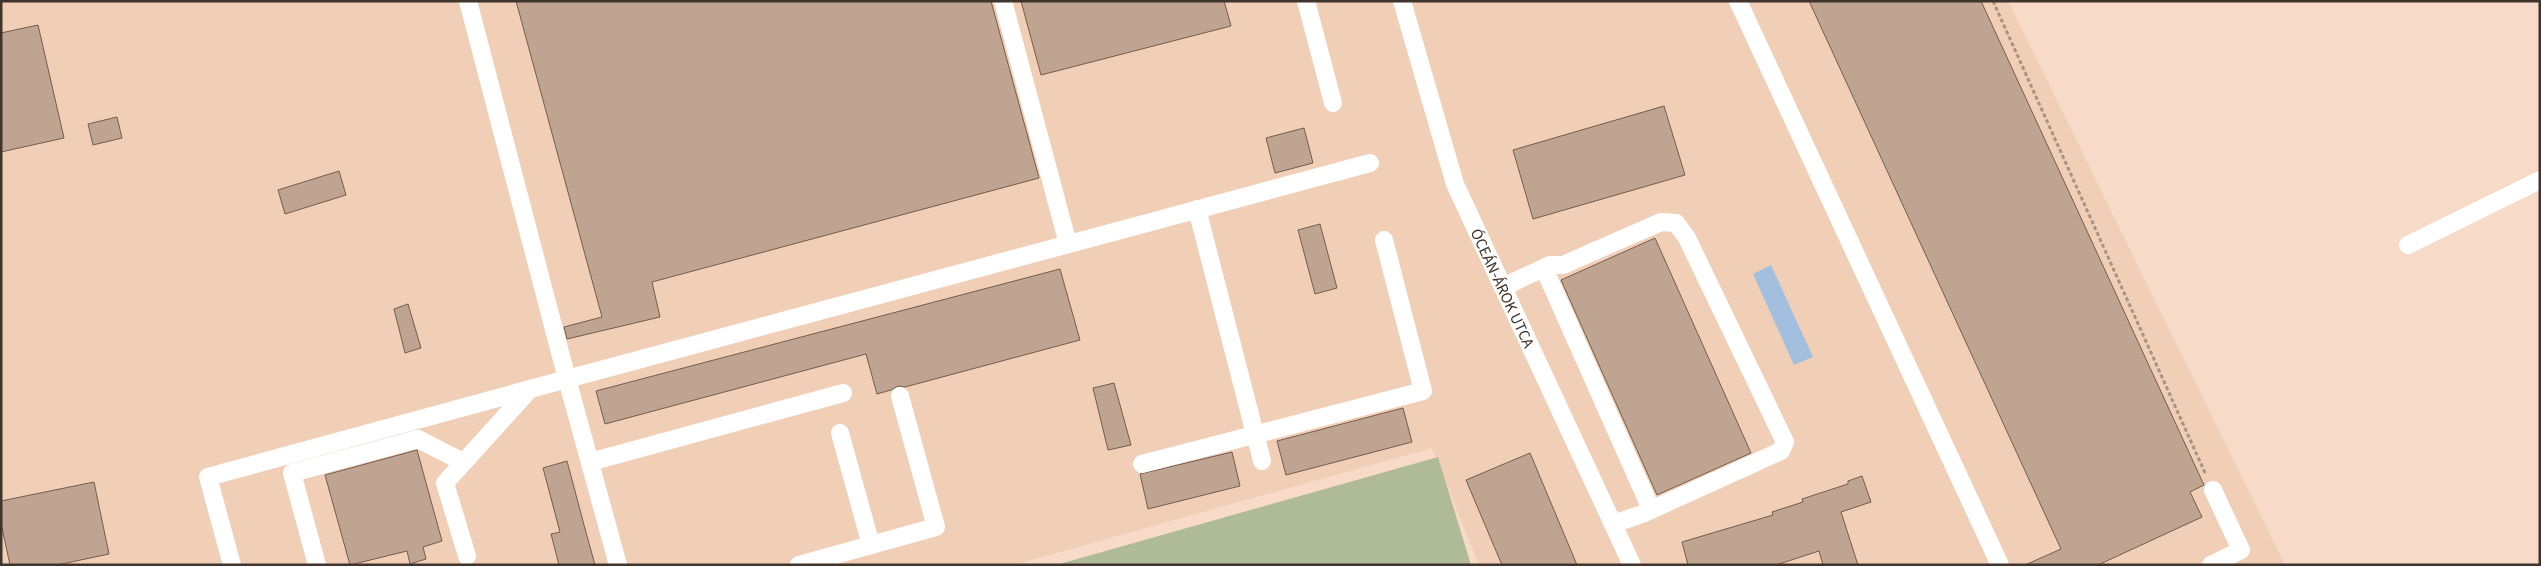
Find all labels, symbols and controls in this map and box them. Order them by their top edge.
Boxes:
street label: ÓCEÁN-ÁROK UTCA [1465,225,1540,352]

